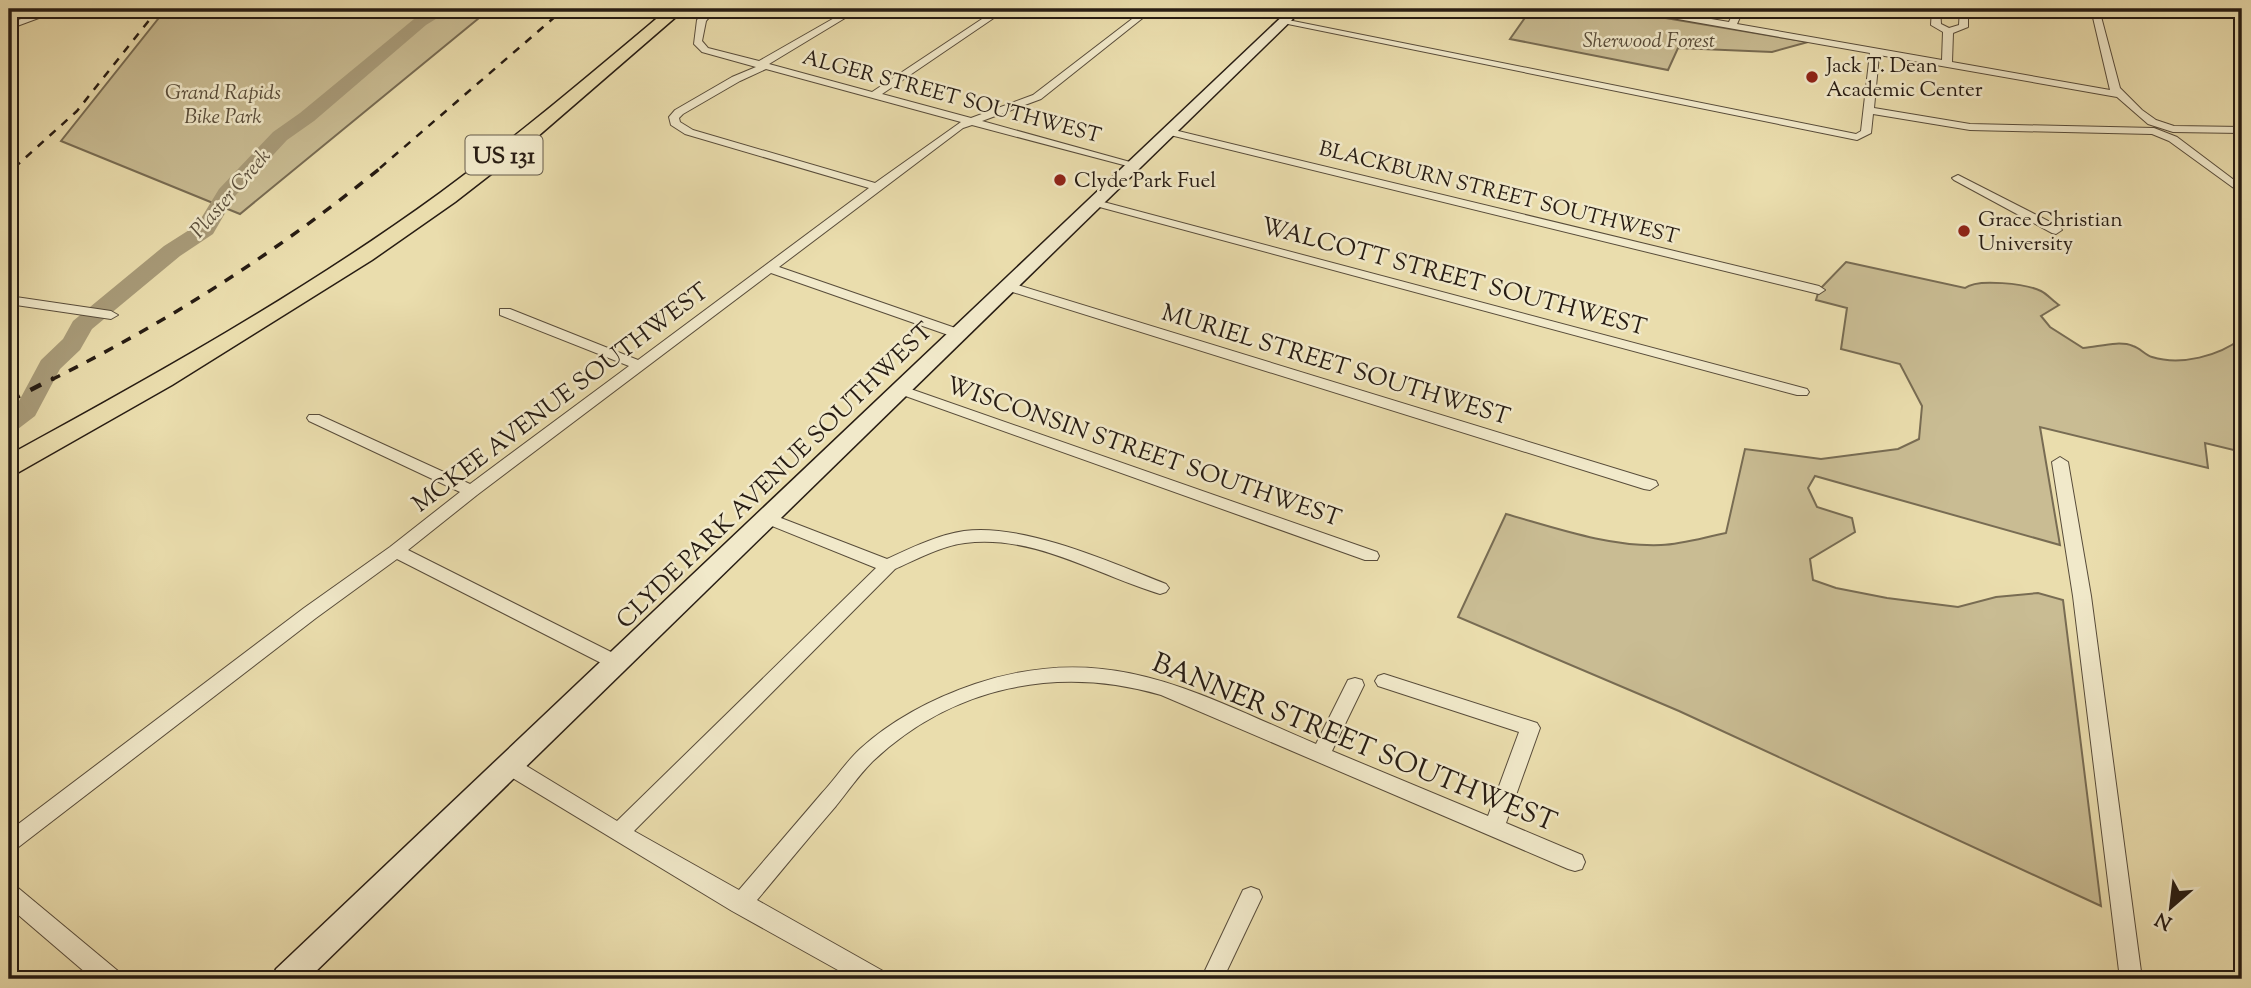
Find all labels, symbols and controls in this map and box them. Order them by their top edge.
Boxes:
park label: Sherwood Forest [1583,27,1715,57]
street label: ALGER STREET SOUTHWEST [799,44,1104,152]
place label: Jack T. Dean Academic Center [1825,52,1983,106]
marker: Jack T. Dean Academic Center [1804,69,1820,85]
park label: Grand Rapids Bike Park [165,79,281,133]
street label: BLACKBURN STREET SOUTHWEST [1315,135,1682,253]
road number: US 131 [466,136,542,174]
water label: Plaster Creek [184,143,279,246]
place label: Clyde Park Fuel [1074,167,1216,197]
marker: Clyde Park Fuel [1052,172,1068,188]
place label: Grace Christian University [1978,206,2123,260]
street label: WALCOTT STREET SOUTHWEST [1257,210,1650,346]
marker: Grace Christian University [1956,223,1972,239]
street label: MCKEE AVENUE SOUTHWEST [406,276,717,522]
street label: MURIEL STREET SOUTHWEST [1157,297,1514,435]
street label: CLYDE PARK AVENUE SOUTHWEST [610,315,941,637]
street label: WISCONSIN STREET SOUTHWEST [941,369,1346,537]
street label: BANNER STREET SOUTHWEST [1146,644,1562,844]
north arrow [2136,872,2206,942]
text: N [2151,904,2177,935]

